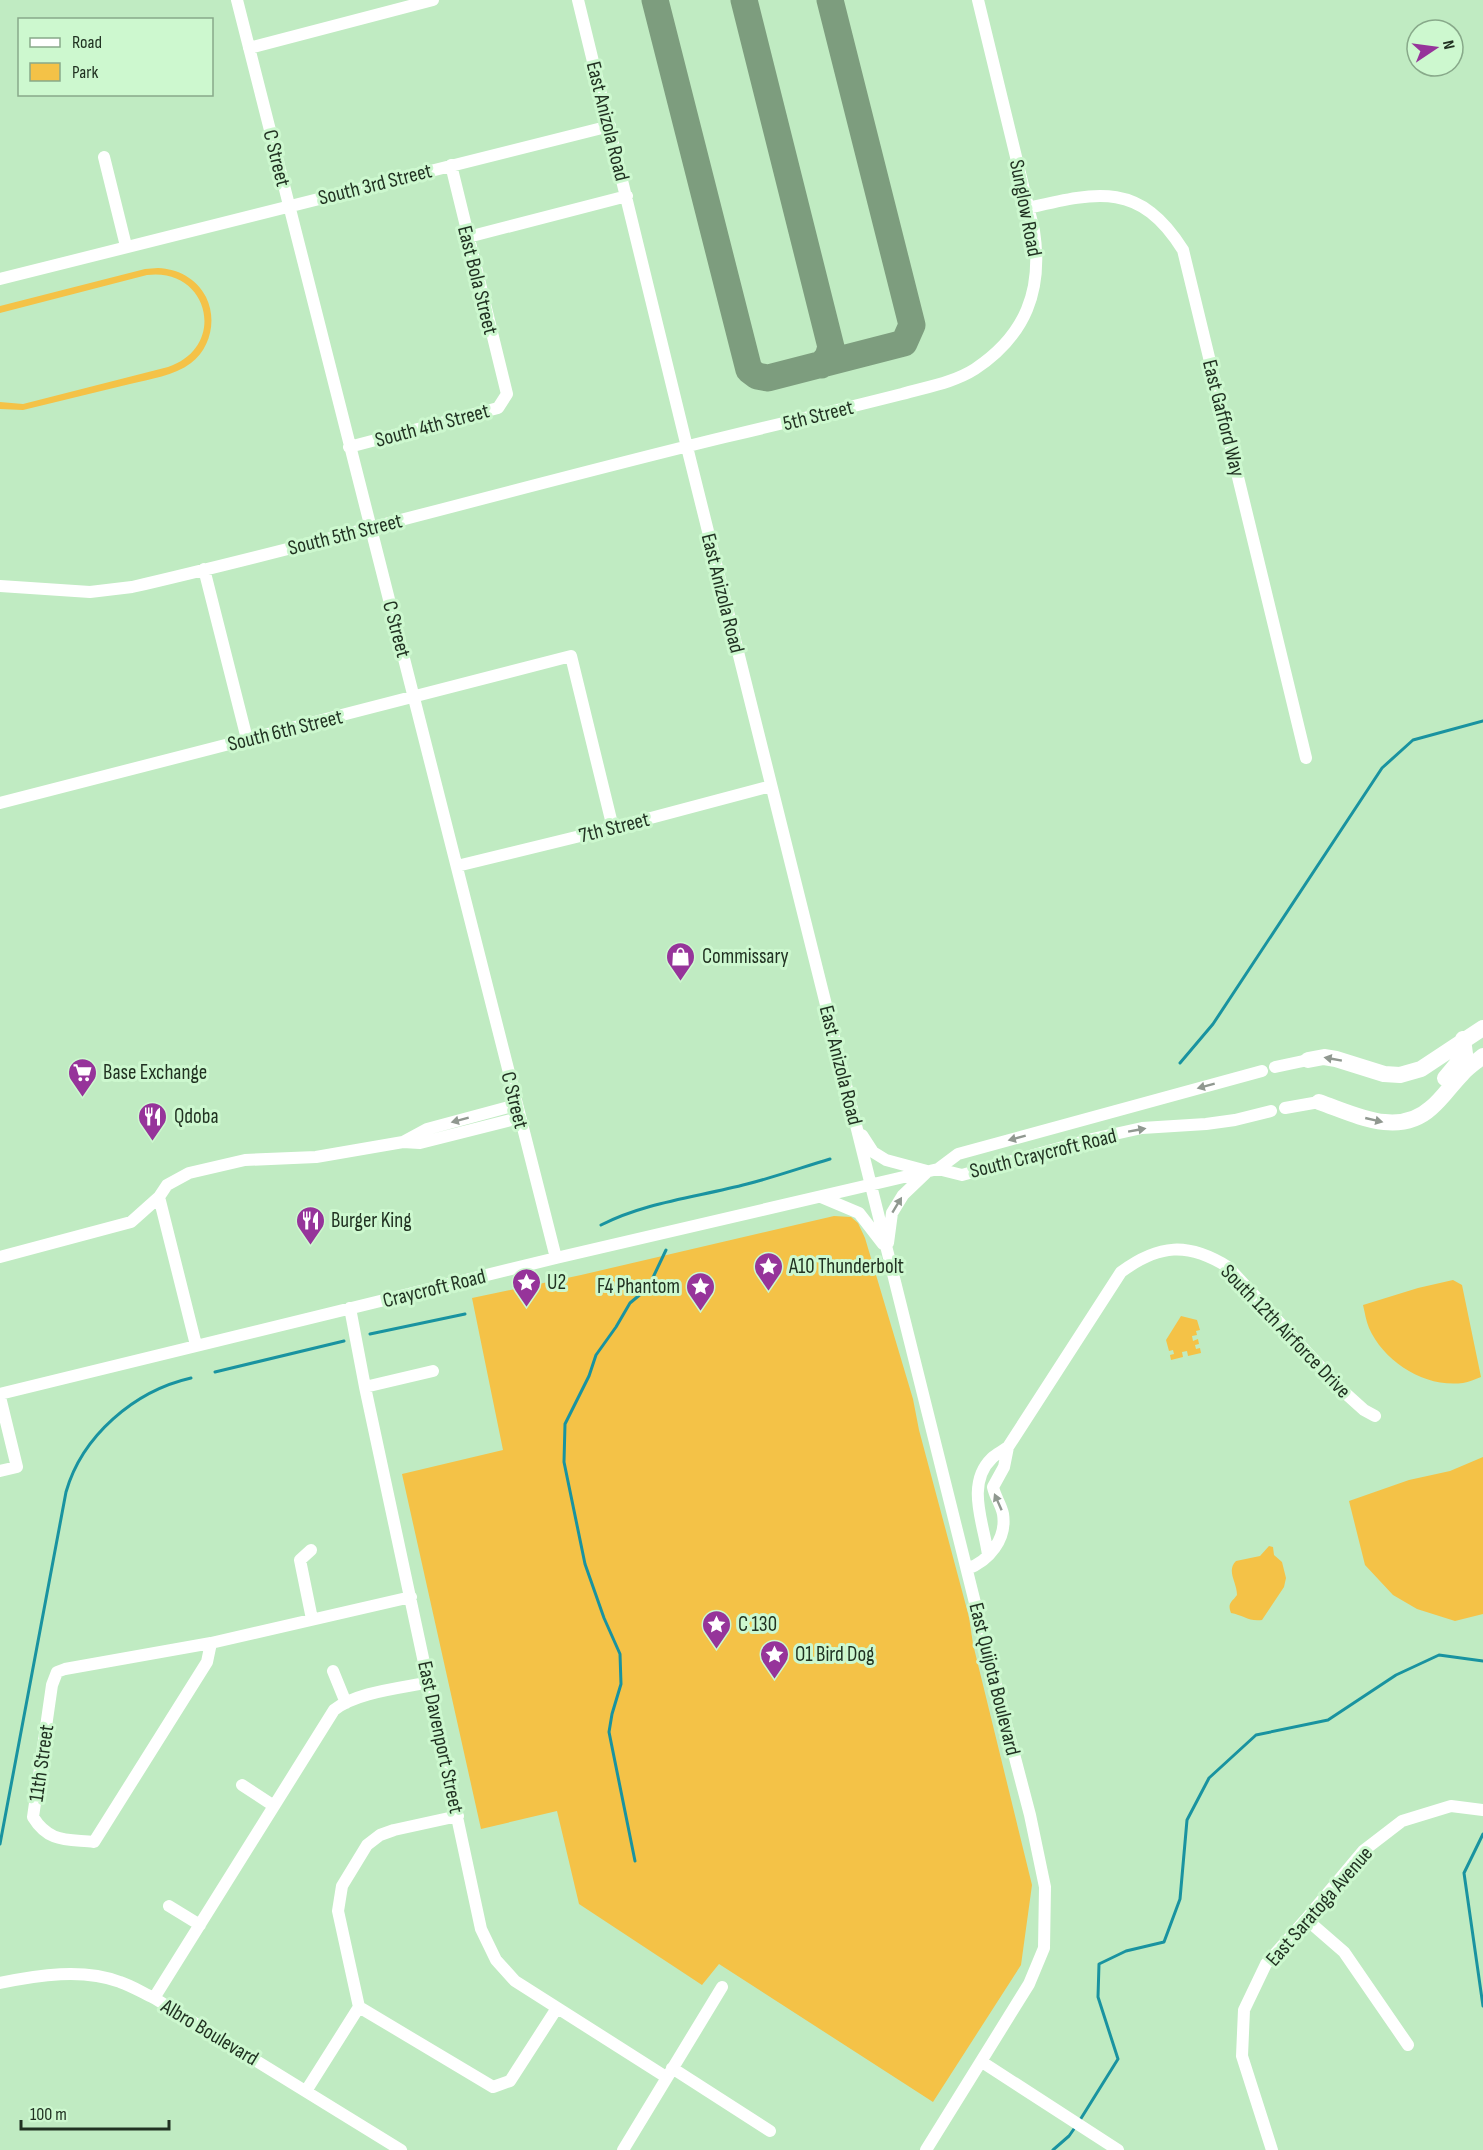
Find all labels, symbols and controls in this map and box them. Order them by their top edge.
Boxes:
legend [18,18,213,96]
north arrow [1405,18,1465,78]
text: Road [72,32,102,53]
text: N [1438,39,1458,51]
street label: East Anizola Road [581,59,634,183]
text: Park [72,62,98,83]
street label: C Street [257,127,296,189]
street label: South 3rd Street [316,158,434,211]
street label: Sunglow Road [1004,158,1047,258]
street label: East Bola Street [452,223,503,337]
street label: East Gafford Way [1197,357,1250,479]
street label: 5th Street [780,395,856,436]
street label: South 4th Street [372,398,492,453]
street label: South 5th Street [285,508,405,561]
street label: East Anizola Road [696,531,749,655]
street label: C Street [377,598,416,660]
street label: South 6th Street [225,704,345,757]
street label: 7th Street [576,807,652,848]
shop icon: Commissary [665,940,697,982]
place label: Commissary [702,944,789,969]
street label: East Anizola Road [814,1003,867,1127]
one-way arrow [1323,1054,1342,1063]
supermarket icon: Base Exchange [66,1056,98,1098]
place label: Base Exchange [103,1060,207,1085]
street label: C Street [495,1069,534,1131]
one-way arrow [1196,1082,1214,1091]
restaurant icon: Qdoba [137,1100,169,1142]
place label: Qdoba [174,1104,219,1129]
one-way arrow [450,1116,468,1125]
one-way arrow [1365,1116,1383,1126]
street label: South Craycroft Road [967,1123,1119,1184]
one-way arrow [1128,1125,1147,1134]
one-way arrow [1008,1134,1026,1143]
one-way arrow [892,1197,903,1213]
restaurant icon: Burger King [294,1204,326,1246]
place label: Burger King [331,1208,412,1233]
place icon: A10 Thunderbolt [752,1250,784,1292]
place label: A10 Thunderbolt [788,1254,904,1279]
street label: South 12th Airforce Drive [1215,1259,1356,1403]
street label: Craycroft Road [380,1264,488,1313]
place icon: U2 [510,1266,542,1308]
place label: U2 [547,1270,566,1295]
place icon: F4 Phantom [685,1270,717,1312]
place label: F4 Phantom [597,1274,680,1299]
one-way arrow [993,1493,1003,1511]
street label: East Quijota Boulevard [963,1600,1026,1758]
place icon: C 130 [701,1608,733,1650]
place label: C 130 [738,1612,777,1637]
place icon: O1 Bird Dog [758,1638,790,1680]
place label: O1 Bird Dog [795,1642,874,1667]
street label: East Davenport Street [412,1659,469,1815]
street label: 11th Street [24,1723,59,1803]
street label: East Saratoga Avenue [1261,1841,1378,1971]
street label: Albro Boulevard [156,1993,263,2071]
scale bar [21,2093,170,2131]
text: 100 m [30,2104,67,2125]

